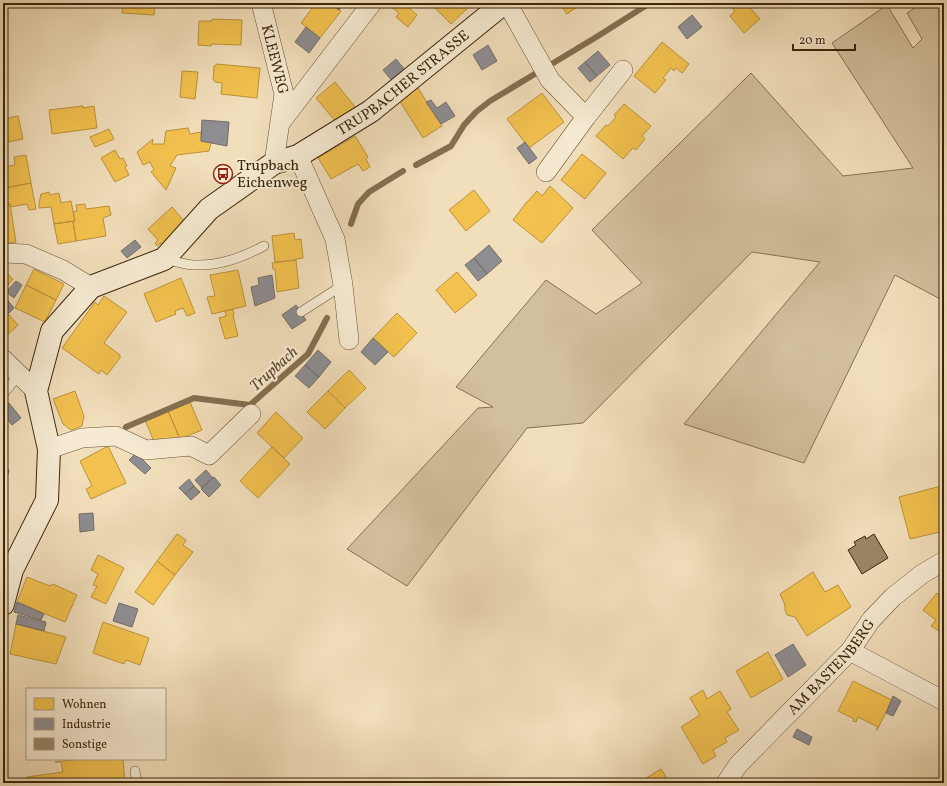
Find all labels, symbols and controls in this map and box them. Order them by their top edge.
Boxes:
street label: KLEEWEG [255,23,293,97]
street label: TRUPBACHER STRASSE [333,26,475,142]
scale bar [793,26,855,52]
text: 20 m [799,33,826,49]
place label: Trupbach Eichenweg [237,156,308,194]
bus stop icon: Trupbach Eichenweg [212,163,234,185]
water label: Trupbach [245,342,303,397]
street label: AM BASTENBERG [783,615,881,721]
legend [26,688,166,760]
text: Wohnen [62,697,107,713]
text: Industrie [62,717,111,733]
text: Sonstige [62,737,107,753]

